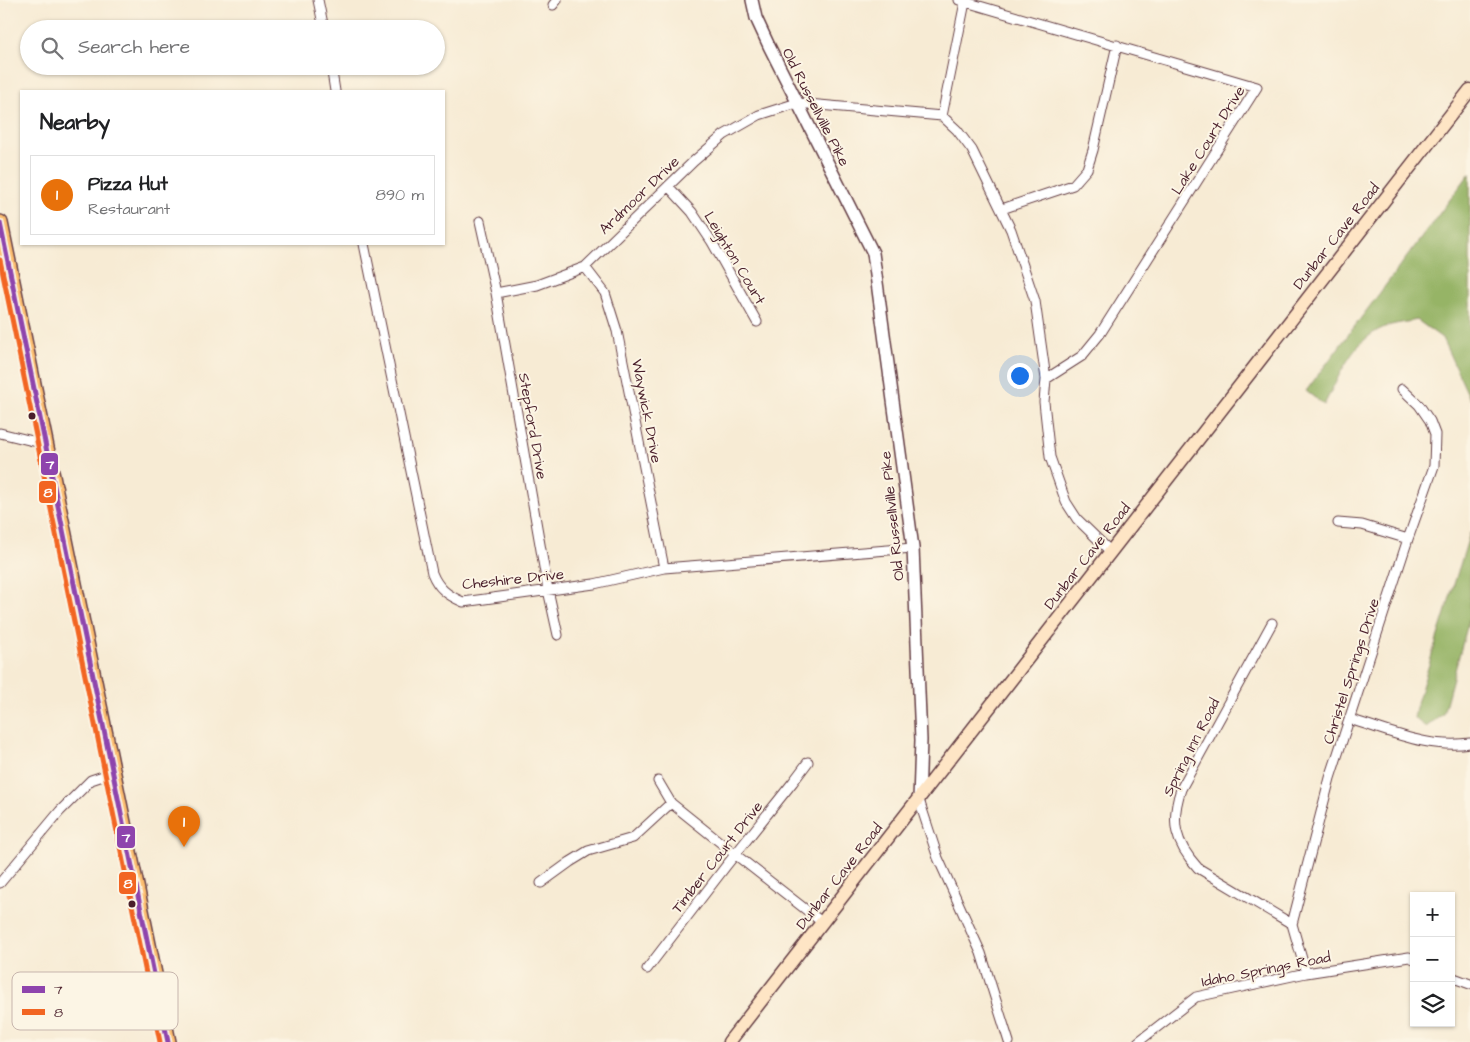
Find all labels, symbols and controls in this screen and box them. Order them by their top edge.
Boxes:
search box [20,20,445,75]
icon: search [38,34,66,62]
text: Search here [78,34,190,61]
street label: Old Russellville Pike [777,44,855,170]
street label: Lake Court Drive [1167,82,1250,199]
text: Nearby [40,108,110,137]
street label: Ardmoor Drive [594,151,684,239]
text: Pizza Hut [88,171,168,198]
street label: Dunbar Cave Road [1288,178,1385,294]
text: 1 [56,184,58,206]
text: 890 m [376,184,424,206]
text: Restaurant [88,198,170,220]
street label: Leighton Court [698,208,771,309]
street label: Waywick Drive [625,357,667,465]
your location [1007,363,1033,389]
street label: Stepford Drive [513,371,552,481]
unlabelled marker [27,411,37,421]
street label: Old Russellville Pike [875,450,910,582]
line badge: 7 [40,452,59,476]
text: 7 [45,455,55,475]
line badge: 8 [38,480,57,504]
text: 8 [43,483,53,503]
street label: Dunbar Cave Road [1039,498,1136,614]
street label: Cheshire Drive [461,564,565,595]
street label: Christel Springs Drive [1318,596,1386,747]
street label: Spring Inn Road [1158,694,1226,800]
street label: Timber Court Drive [667,797,768,918]
pin: 1 [168,806,200,847]
street label: Dunbar Cave Road [791,818,888,934]
line badge: 7 [116,825,136,849]
text: 7 [121,828,131,848]
line badge: 8 [118,871,137,895]
text: 8 [123,874,133,894]
map controls [1410,892,1455,1027]
button: + [1410,892,1455,937]
unlabelled marker [127,899,137,909]
button: − [1410,937,1455,982]
street label: Idaho Springs Road [1200,947,1333,993]
legend [12,972,178,1030]
text: 7 [54,980,63,1000]
button: layers [1410,982,1455,1027]
text: 8 [54,1003,63,1023]

